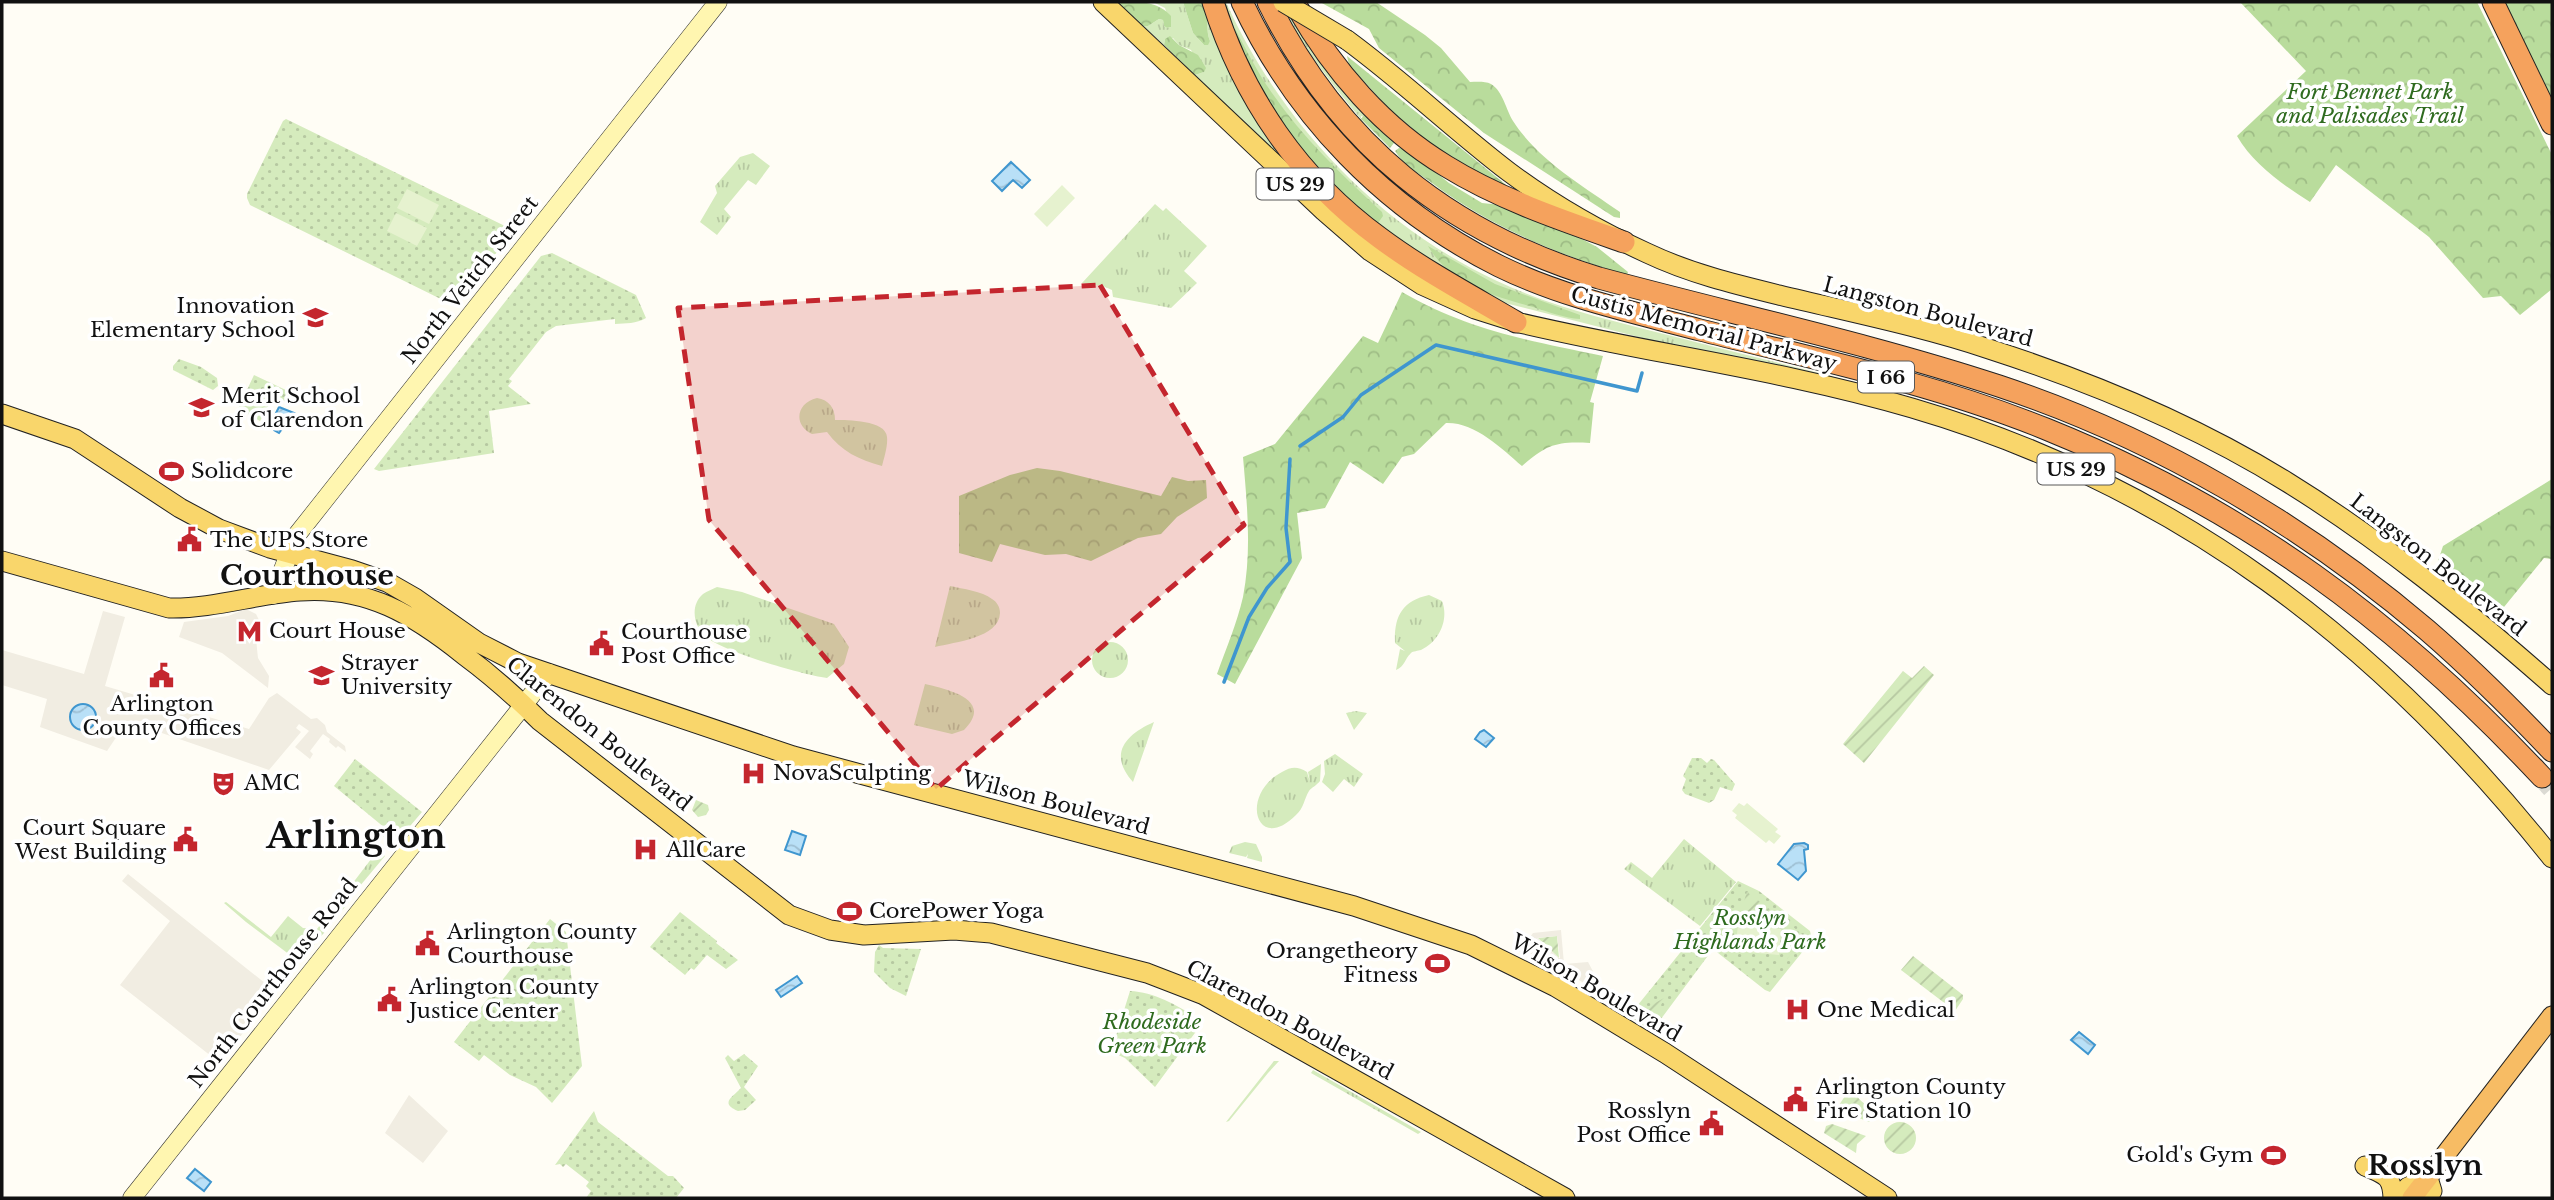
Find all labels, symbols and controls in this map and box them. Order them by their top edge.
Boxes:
park label: Fort Bennet Park and Palisades Trail [2276,79,2464,129]
road number: US 29 [1256,168,1334,200]
street label: North Veitch Street [396,191,544,369]
street label: Langston Boulevard [1820,271,2036,353]
street label: Custis Memorial Parkway [1568,281,1840,377]
place label: Innovation Elementary School [90,293,295,343]
school or university icon: Innovation Elementary School [301,304,329,332]
road number: I 66 [1858,362,1914,392]
place label: Merit School of Clarendon [221,383,363,433]
school or university icon: Merit School of Clarendon [187,394,215,422]
road number: US 29 [2038,454,2114,484]
sports icon: Solidcore [157,457,185,485]
place label: Solidcore [191,458,293,484]
street label: Langston Boulevard [2345,488,2531,642]
public building icon: The UPS Store [176,526,204,554]
place label: The UPS Store [210,527,368,553]
district label: Courthouse [220,558,394,593]
metro station icon: Court House [235,617,263,645]
place label: Court House [269,618,406,644]
place label: Courthouse Post Office [621,619,747,669]
public building icon: Courthouse Post Office [587,630,615,658]
place label: Strayer University [341,650,453,700]
street label: Clarendon Boulevard [501,651,697,817]
public building icon: Arlington County Offices [148,661,176,689]
school or university icon: Strayer University [307,661,335,689]
place label: Arlington County Offices [83,691,242,741]
hospital icon: NovaSculpting [739,759,767,787]
place label: NovaSculpting [773,760,931,786]
street label: Wilson Boulevard [958,765,1153,841]
theatre icon: AMC [210,769,238,797]
place label: AMC [243,770,300,796]
district label: Arlington [265,814,446,857]
place label: Court Square West Building [14,815,166,865]
public building icon: Court Square West Building [172,826,200,854]
hospital icon: AllCare [632,836,660,864]
place label: AllCare [665,837,746,863]
street label: North Courthouse Road [183,873,363,1093]
sports icon: CorePower Yoga [835,897,863,925]
place label: CorePower Yoga [869,898,1044,924]
park label: Rosslyn Highlands Park [1672,905,1827,955]
place label: Arlington County Courthouse [446,919,637,969]
street label: Wilson Boulevard [1505,928,1686,1048]
public building icon: Arlington County Courthouse [413,930,441,958]
place label: Orangetheory Fitness [1266,938,1419,988]
sports icon: Orangetheory Fitness [1424,949,1452,977]
street label: Clarendon Boulevard [1182,954,1398,1086]
place label: Arlington County Justice Center [406,974,599,1024]
public building icon: Arlington County Justice Center [375,985,403,1013]
hospital icon: One Medical [1783,996,1811,1024]
place label: One Medical [1817,997,1955,1023]
park label: Rhodeside Green Park [1097,1009,1207,1059]
place label: Arlington County Fire Station 10 [1815,1074,2006,1124]
public building icon: Arlington County Fire Station 10 [1782,1085,1810,1113]
place label: Rosslyn Post Office [1576,1098,1691,1148]
public building icon: Rosslyn Post Office [1697,1109,1725,1137]
sports icon: Gold's Gym [2259,1141,2287,1169]
place label: Gold's Gym [2126,1142,2253,1168]
district label: Rosslyn [2367,1148,2483,1183]

